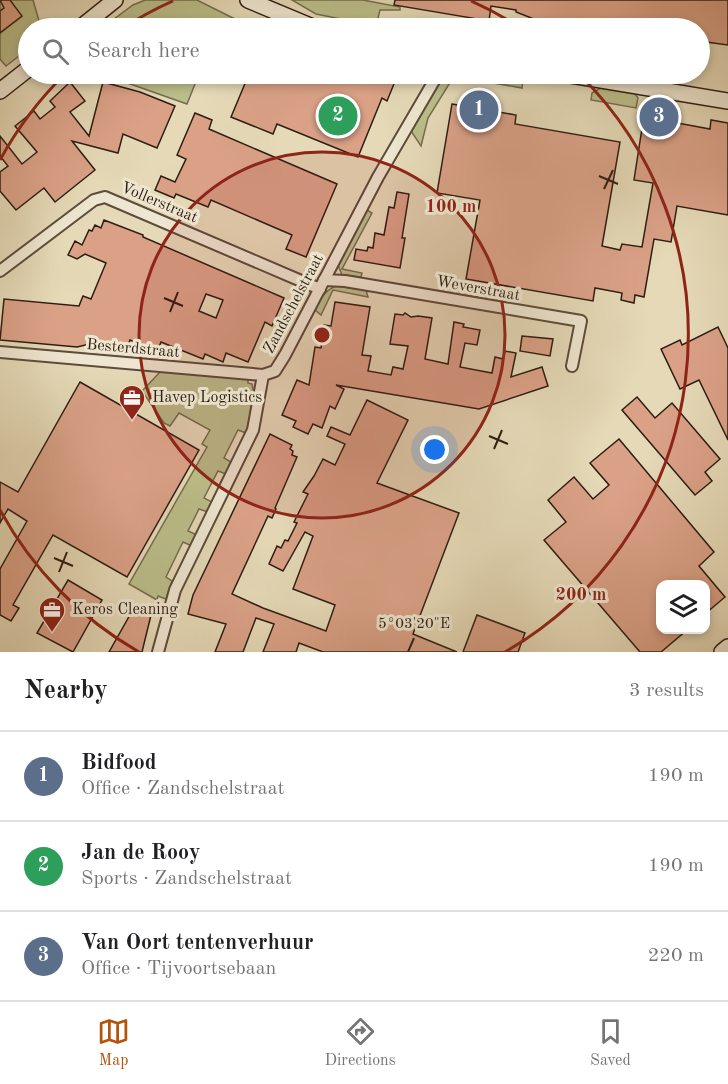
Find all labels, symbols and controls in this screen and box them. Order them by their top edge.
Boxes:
search box [18,18,710,84]
icon: search [39,35,72,68]
text: Search here [87,40,200,62]
pin: 1 [460,88,498,132]
pin: 2 [318,94,358,138]
pin: 3 [640,94,678,140]
street label: Vollerstraat [118,180,200,227]
text: 100 m [426,198,476,216]
street label: Zandschelstraat [261,251,327,356]
street label: Weverstraat [435,274,522,304]
centre of rings [312,325,332,345]
street label: Besterdstraat [86,337,181,361]
office icon: Havep Logistics [117,383,147,421]
place label: Havep Logistics [152,390,262,406]
your location [420,435,449,464]
map controls [656,580,710,634]
button: layers [656,580,710,634]
text: 200 m [556,586,606,604]
office icon: Keros Cleaning [37,595,67,633]
place label: Keros Cleaning [72,602,178,618]
text: 5°03'20"E [378,617,450,632]
text: Nearby [24,678,108,704]
text: 3 results [629,681,704,701]
text: Bidfood [81,752,157,774]
text: 1 [38,766,49,786]
text: 190 m [648,766,704,786]
text: Office · Zandschelstraat [81,779,285,799]
text: Jan de Rooy [81,842,201,864]
text: 2 [38,856,49,876]
text: 190 m [648,856,704,876]
text: Sports · Zandschelstraat [81,869,292,889]
text: Van Oort tentenverhuur [81,932,314,954]
text: 3 [38,946,49,966]
text: 220 m [648,946,704,966]
text: Office · Tijvoortsebaan [81,959,276,979]
tab: Map [97,1015,130,1071]
tab: Directions [325,1015,396,1071]
tab: Saved [590,1015,631,1071]

